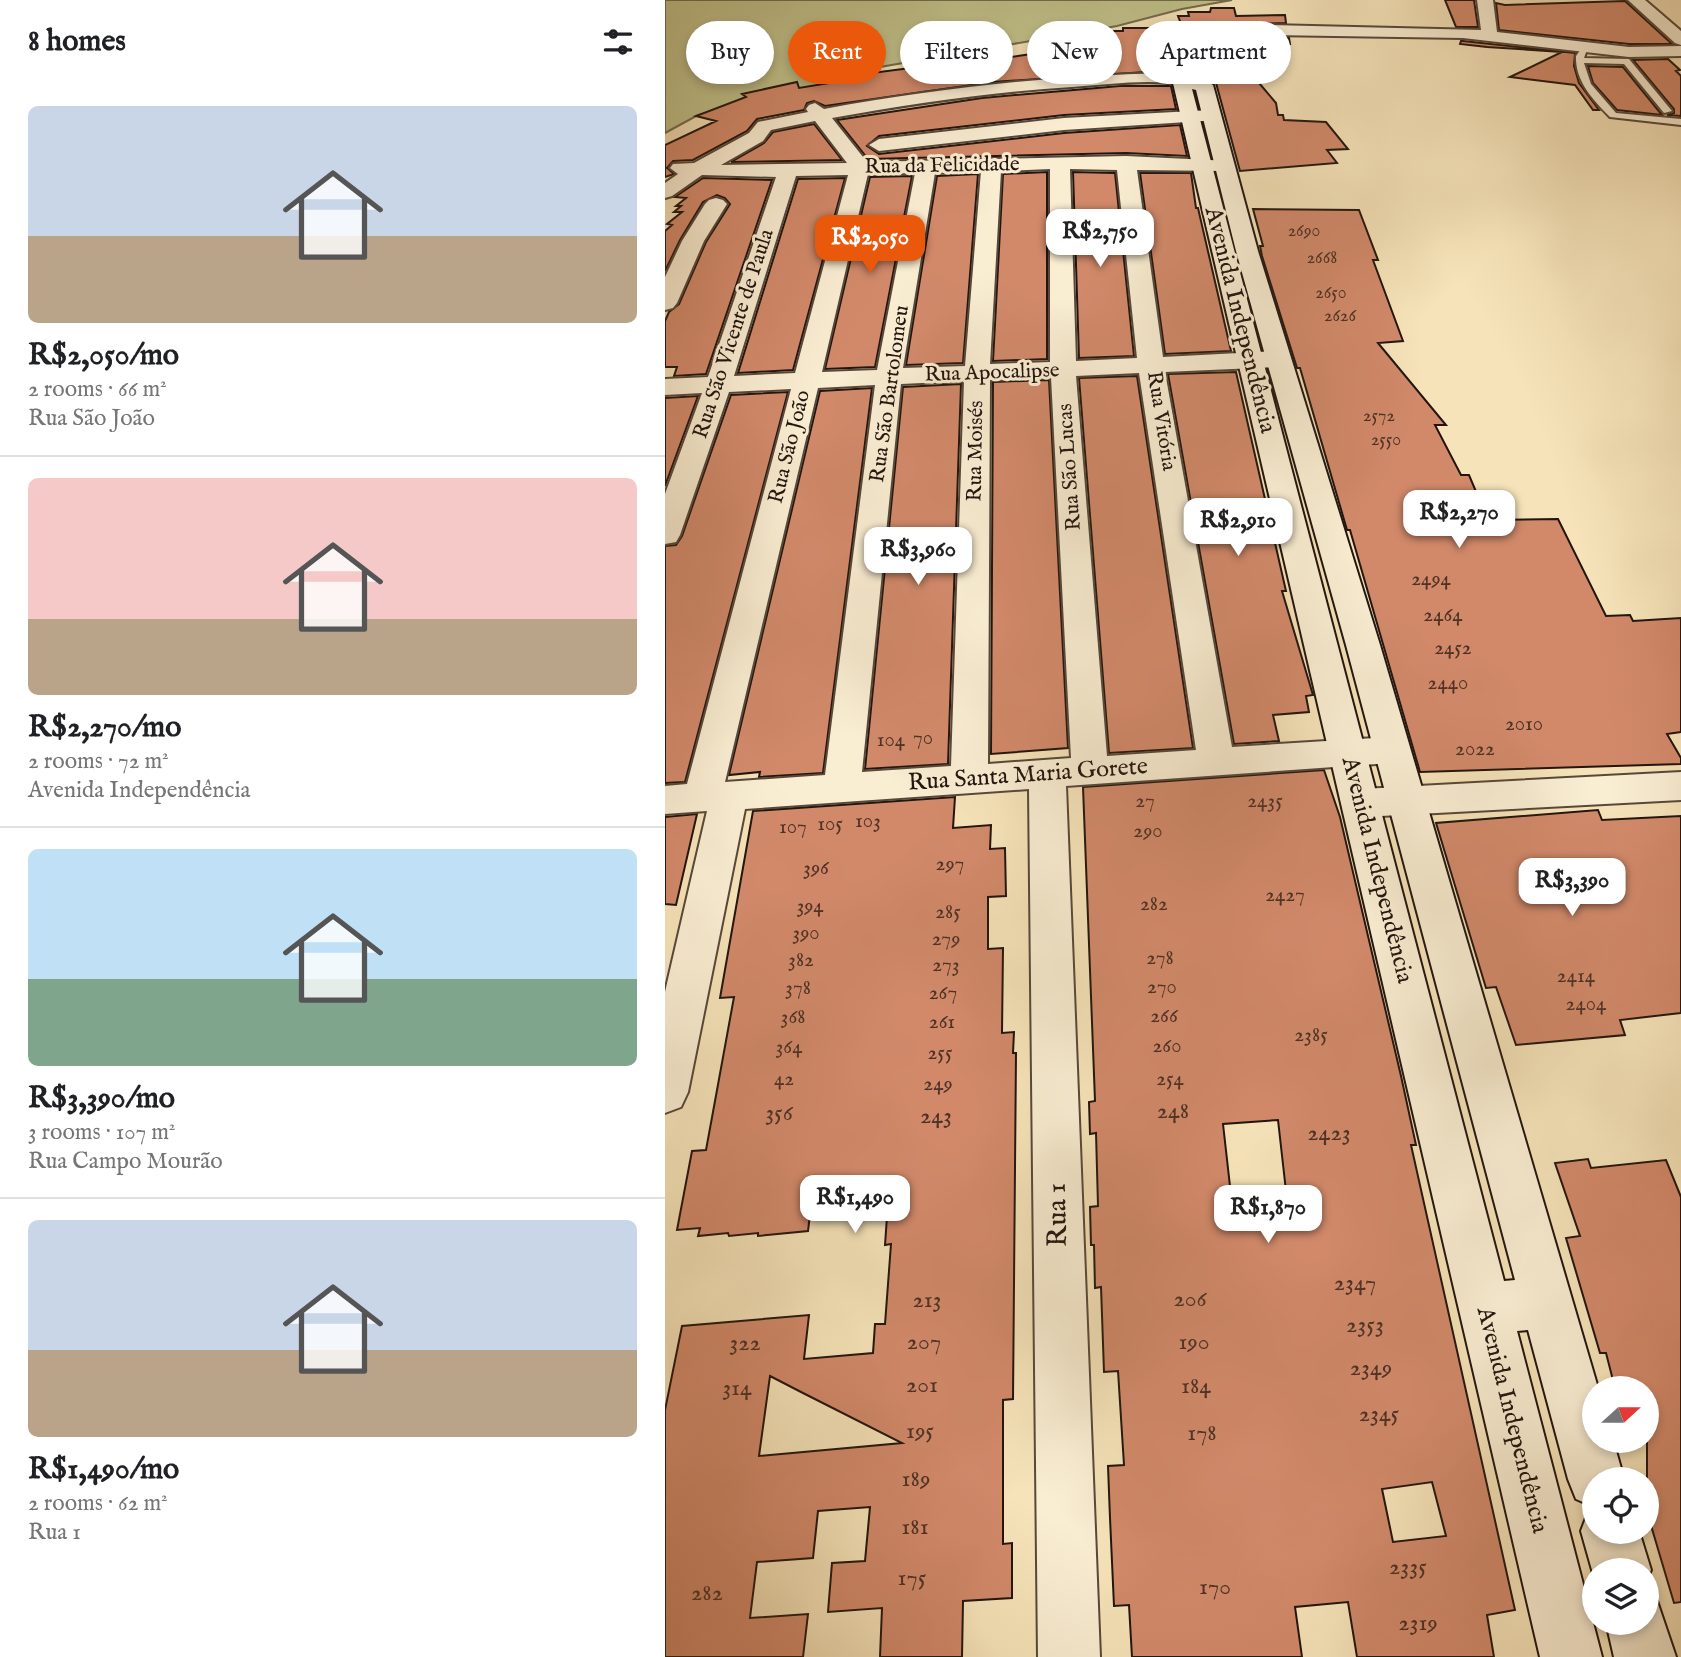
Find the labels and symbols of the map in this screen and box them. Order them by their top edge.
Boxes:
street label: Rua da Felicidade [864,151,1020,181]
street label: Avenida Independência [1197,203,1283,437]
pin: R$2,750 [1035,210,1165,269]
pin: R$2,050 [805,216,935,275]
house number: 2690 [1288,220,1320,243]
street label: Rua São Vicente de Paula [687,225,781,442]
house number: 2668 [1307,247,1337,270]
house number: 2650 [1315,282,1347,305]
street label: Rua São Bartolomeu [864,303,916,484]
house number: 2626 [1324,305,1356,328]
street label: Rua Apocalipse [924,357,1060,389]
street label: Rua Vitória [1140,369,1182,474]
street label: Rua São João [763,388,817,506]
street label: Rua Moisés [962,400,990,502]
street label: Rua São Lucas [1052,402,1088,532]
house number: 2572 [1363,405,1395,428]
house number: 2550 [1371,429,1401,452]
pin: R$2,270 [1394,490,1524,550]
pin: R$2,910 [1173,498,1303,558]
pin: R$3,960 [853,528,983,587]
house number: 2494 [1411,566,1451,593]
house number: 2464 [1423,602,1463,629]
house number: 2452 [1434,635,1472,662]
house number: 2440 [1428,670,1468,697]
house number: 2010 [1505,711,1543,738]
house number: 70 [913,725,933,752]
house number: 104 [877,727,906,754]
house number: 2022 [1455,736,1495,763]
street label: Rua Santa Maria Gorete [907,751,1149,799]
street label: Avenida Independência [1334,753,1420,987]
house number: 27 [1135,788,1155,815]
house number: 2435 [1247,788,1283,815]
house number: 103 [855,808,881,835]
house number: 105 [817,811,843,838]
house number: 107 [779,814,807,841]
house number: 290 [1133,818,1163,845]
house number: 297 [936,851,964,878]
house number: 396 [803,855,830,882]
pin: R$3,390 [1507,858,1637,918]
house number: 2427 [1265,882,1305,909]
house number: 282 [1140,891,1168,918]
house number: 394 [796,893,824,920]
house number: 285 [935,899,961,926]
house number: 390 [792,920,820,947]
house number: 279 [932,926,960,953]
house number: 278 [1146,945,1174,972]
house number: 382 [788,947,814,974]
house number: 273 [932,952,960,979]
house number: 2414 [1557,963,1596,990]
house number: 270 [1147,974,1177,1001]
house number: 378 [785,975,811,1002]
house number: 267 [929,980,957,1007]
house number: 2404 [1566,991,1607,1018]
house number: 266 [1150,1003,1179,1030]
house number: 368 [781,1004,805,1031]
house number: 261 [929,1009,955,1036]
house number: 2385 [1294,1022,1328,1049]
house number: 260 [1152,1033,1182,1060]
house number: 364 [776,1034,803,1061]
house number: 255 [927,1040,953,1067]
house number: 42 [774,1066,794,1093]
house number: 254 [1156,1066,1185,1093]
house number: 249 [923,1071,953,1098]
house number: 248 [1157,1096,1189,1127]
house number: 356 [765,1098,794,1129]
house number: 243 [920,1101,952,1132]
house number: 2423 [1307,1118,1351,1149]
pin: R$1,490 [790,1176,920,1235]
street label: Rua 1 [1040,1183,1076,1247]
pin: R$1,870 [1203,1186,1333,1245]
house number: 2347 [1334,1268,1376,1299]
house number: 206 [1173,1284,1207,1315]
house number: 213 [912,1285,942,1316]
street label: Avenida Independência [1469,1303,1555,1537]
house number: 2353 [1346,1310,1384,1341]
house number: 207 [907,1327,941,1358]
house number: 190 [1178,1327,1210,1358]
house number: 322 [729,1328,761,1359]
house number: 2349 [1350,1353,1392,1384]
house number: 201 [906,1370,938,1401]
house number: 184 [1181,1371,1211,1402]
house number: 314 [722,1373,752,1404]
north arrow [1582,1376,1659,1452]
house number: 2345 [1359,1399,1400,1430]
house number: 195 [906,1416,934,1447]
house number: 178 [1187,1418,1217,1449]
house number: 189 [902,1464,930,1495]
house number: 181 [901,1512,929,1543]
house number: 2335 [1389,1552,1427,1583]
house number: 175 [898,1563,927,1594]
house number: 170 [1199,1572,1231,1603]
house number: 282 [691,1578,723,1609]
house number: 2319 [1398,1608,1438,1639]

